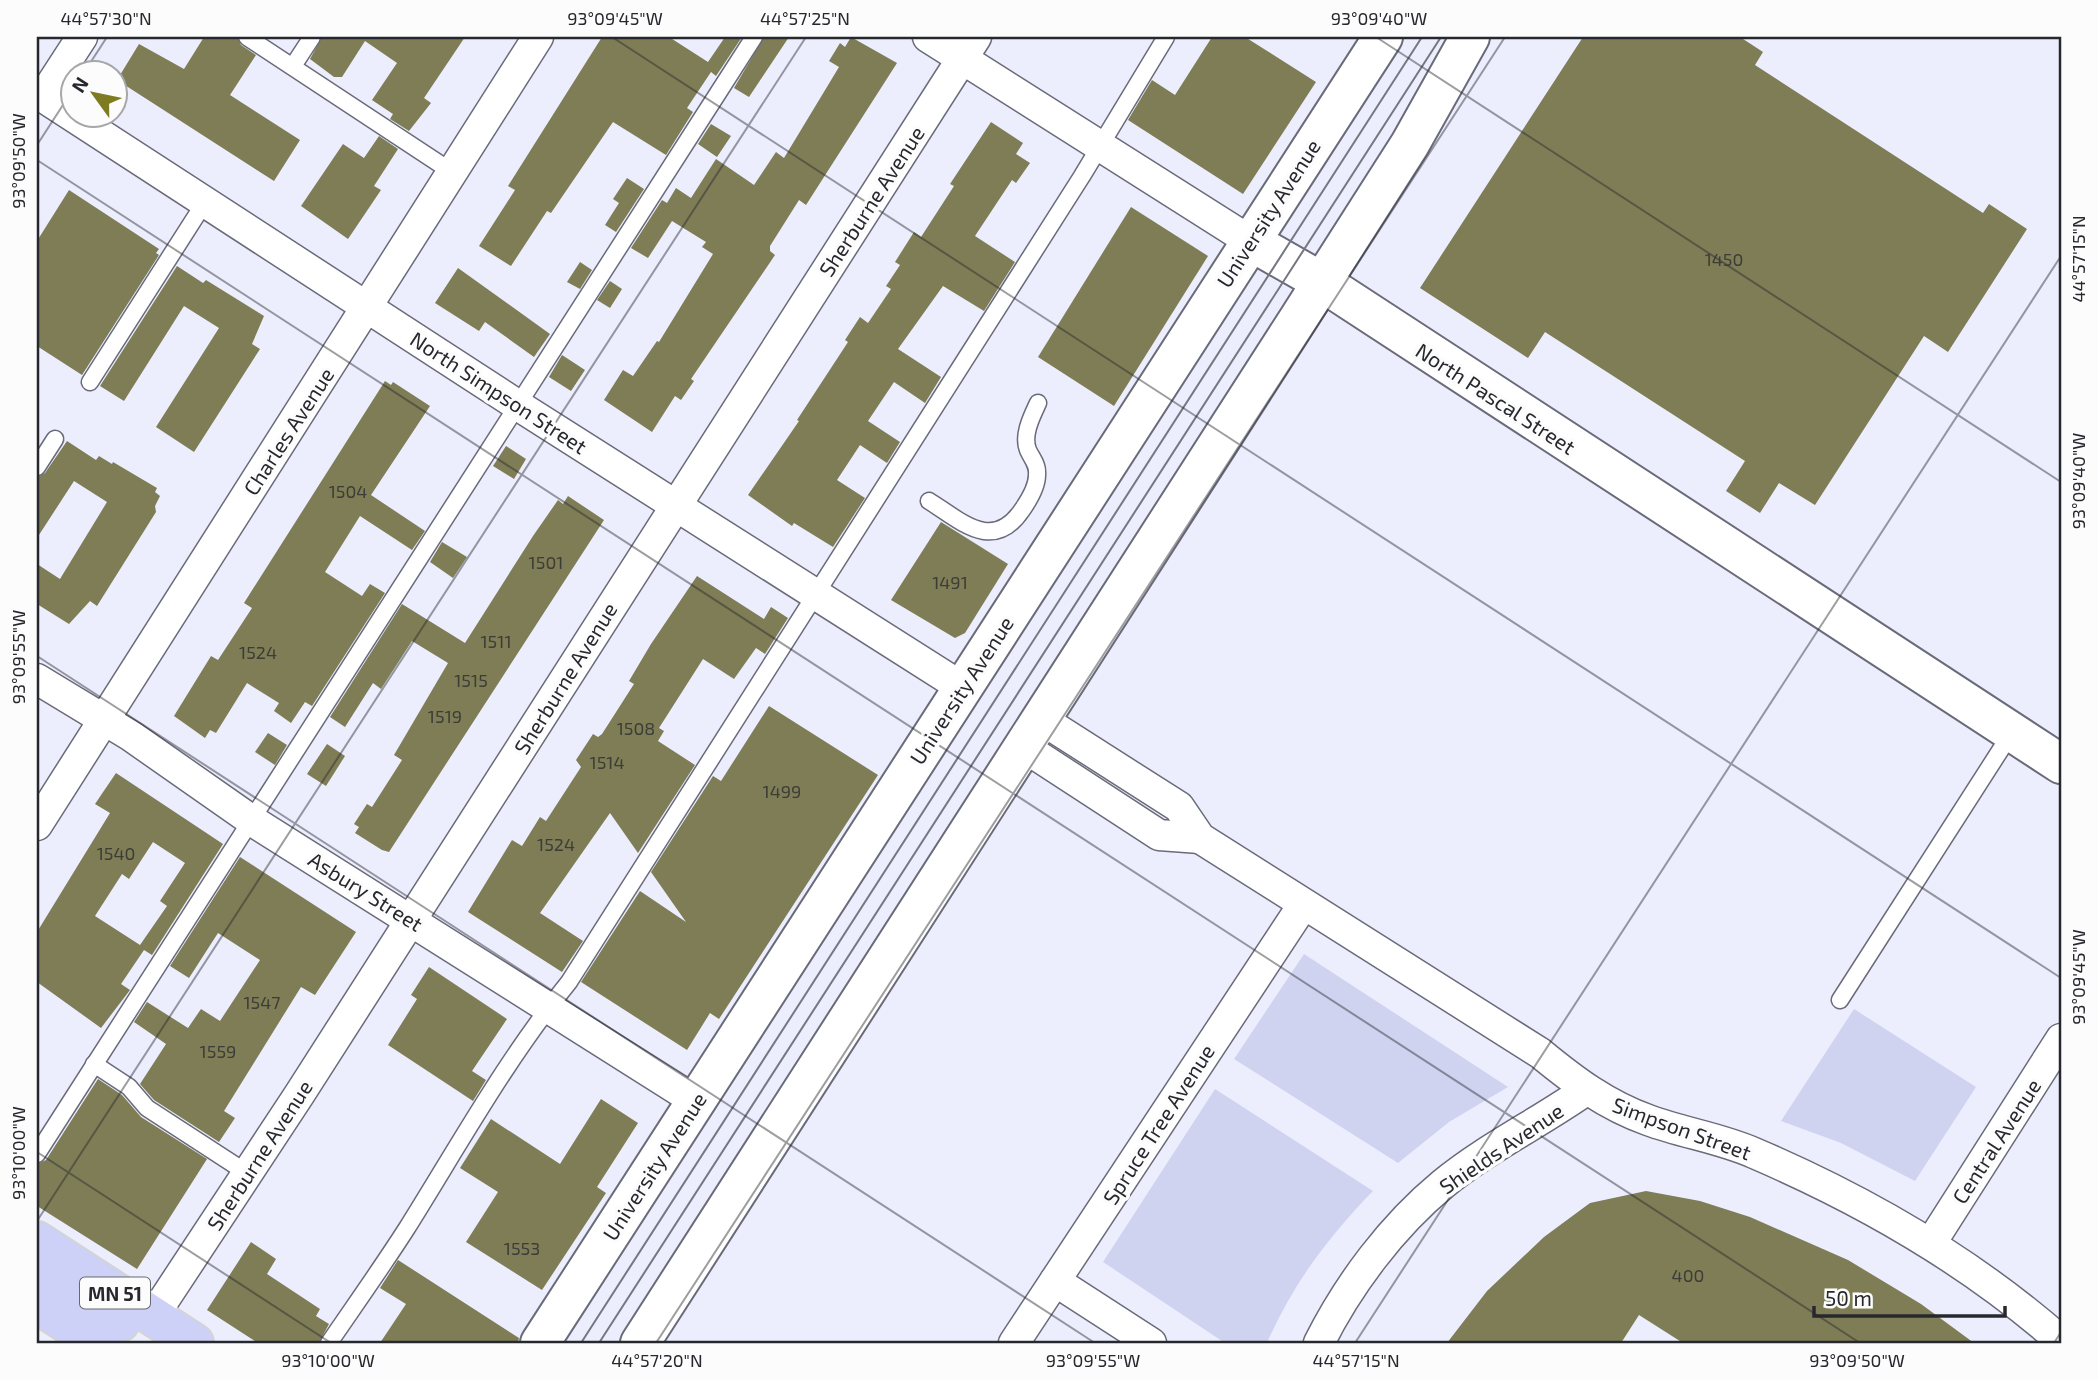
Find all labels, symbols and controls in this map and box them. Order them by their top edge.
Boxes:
text: 44°57'30"N [60,7,152,29]
text: 93°09'45"W [567,7,663,29]
text: 44°57'25"N [760,7,850,29]
text: 93°09'40"W [1331,7,1427,29]
north arrow [60,60,130,130]
text: N [66,72,93,96]
text: 93°09'50"W [7,113,29,209]
street label: Sherburne Avenue [813,121,929,281]
street label: University Avenue [1211,134,1325,292]
text: 44°57'15"N [2067,215,2089,303]
house number: 1450 [1705,248,1743,270]
street label: North Simpson Street [406,326,592,458]
street label: North Pascal Street [1412,337,1580,459]
street label: Charles Avenue [238,363,338,499]
text: 93°09'40"W [2067,433,2089,529]
house number: 1504 [329,480,367,502]
house number: 1501 [529,551,563,573]
house number: 1491 [932,571,968,593]
street label: Sherburne Avenue [508,598,622,758]
text: 93°09'55"W [7,610,29,704]
street label: University Avenue [904,611,1018,769]
house number: 1511 [480,630,512,652]
house number: 1524 [239,641,277,663]
house number: 1515 [454,669,488,691]
house number: 1519 [428,705,462,727]
house number: 1508 [617,717,655,739]
house number: 1514 [589,751,625,773]
house number: 1499 [763,780,801,802]
house number: 1524 [537,833,575,855]
house number: 1540 [97,842,135,864]
street label: Asbury Street [304,846,428,936]
text: 93°09'45"W [2067,929,2089,1025]
house number: 1547 [243,991,281,1013]
street label: Spruce Tree Avenue [1097,1039,1219,1209]
house number: 1559 [200,1040,236,1062]
street label: Central Avenue [1946,1074,2046,1208]
street label: Sherburne Avenue [201,1075,317,1235]
street label: University Avenue [597,1087,711,1245]
street label: Simpson Street [1609,1091,1755,1165]
street label: Shields Avenue [1434,1097,1568,1199]
text: 93°10'00"W [7,1106,29,1200]
house number: 1553 [504,1237,540,1259]
house number: 400 [1672,1264,1704,1286]
scale bar [1814,1275,2005,1319]
road number: MN 51 [80,1278,150,1308]
text: 50 m [1825,1285,1872,1310]
text: 93°10'00"W [281,1349,375,1371]
text: 44°57'20"N [611,1349,703,1371]
text: 93°09'55"W [1046,1349,1140,1371]
text: 44°57'15"N [1312,1349,1400,1371]
text: 93°09'50"W [1809,1349,1905,1371]

